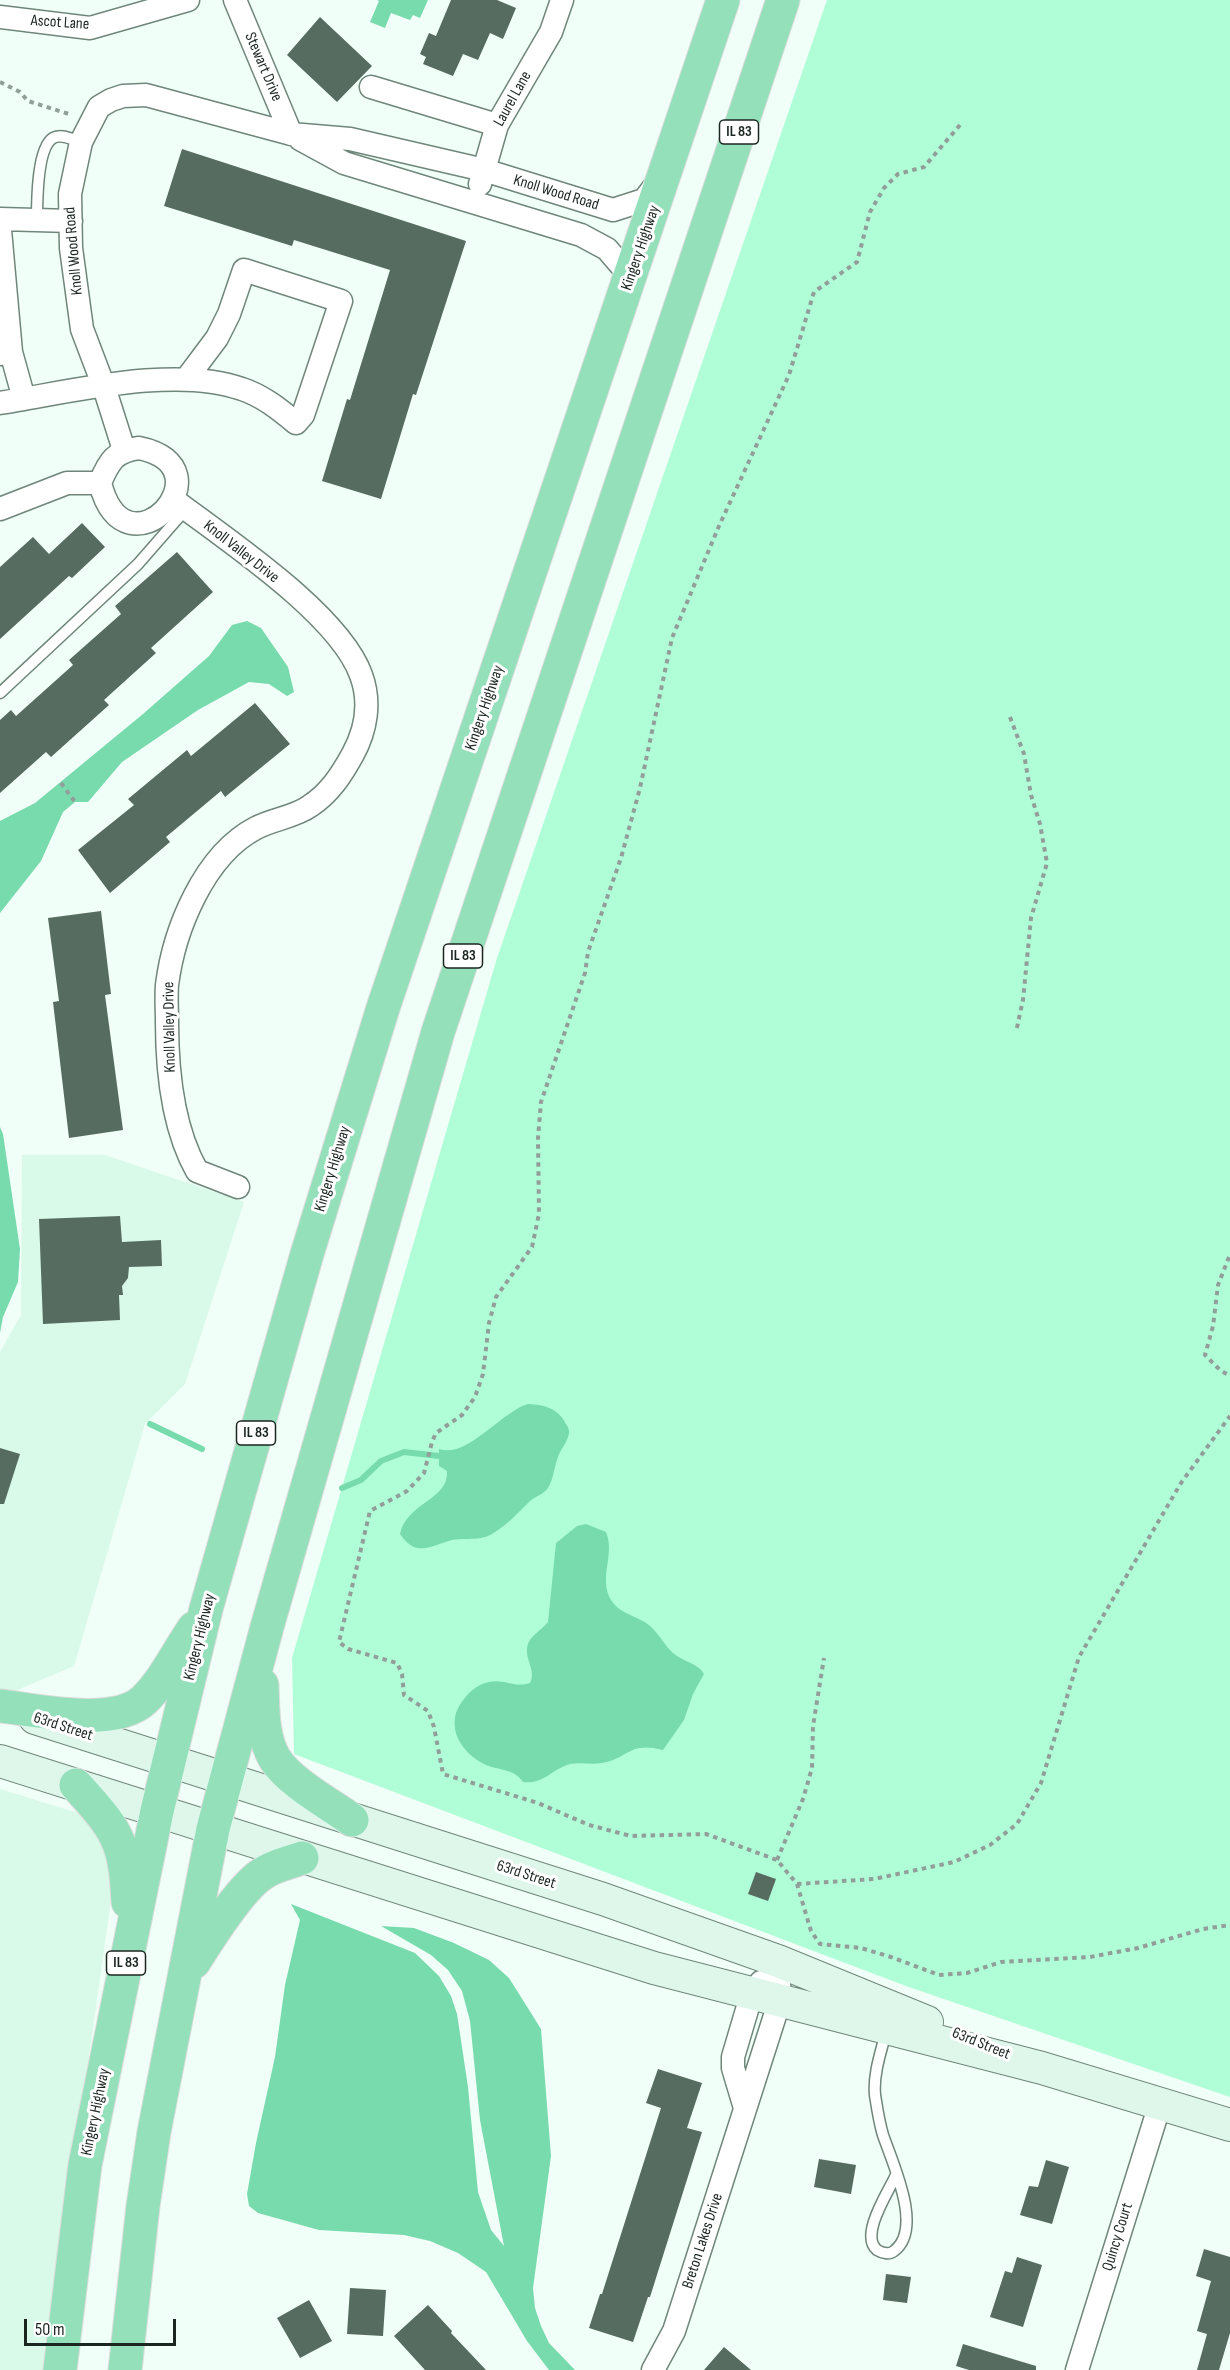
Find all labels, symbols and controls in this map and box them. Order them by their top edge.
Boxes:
street label: Ascot Lane [30,11,90,35]
street label: Stewart Drive [240,30,286,104]
street label: Laurel Lane [490,68,536,130]
road number: IL 83 [720,120,758,144]
street label: Knoll Wood Road [511,171,601,215]
street label: Kingery Highway [617,203,665,293]
street label: Knoll Wood Road [61,206,87,296]
street label: Knoll Valley Drive [199,516,283,588]
street label: Kingery Highway [461,663,509,753]
road number: IL 83 [444,944,482,968]
street label: Knoll Valley Drive [160,981,180,1073]
street label: Kingery Highway [311,1124,355,1214]
road number: IL 83 [236,1421,276,1445]
street label: Kingery Highway [180,1592,220,1682]
street label: 63rd Street [31,1708,95,1746]
street label: 63rd Street [494,1856,558,1894]
road number: IL 83 [106,1951,146,1975]
street label: 63rd Street [949,2024,1013,2064]
street label: Kingery Highway [77,2067,115,2157]
street label: Breton Lakes Drive [679,2191,727,2291]
street label: Quincy Court [1099,2201,1137,2273]
scale bar [27,2307,178,2345]
text: 50 m [35,2319,65,2340]

